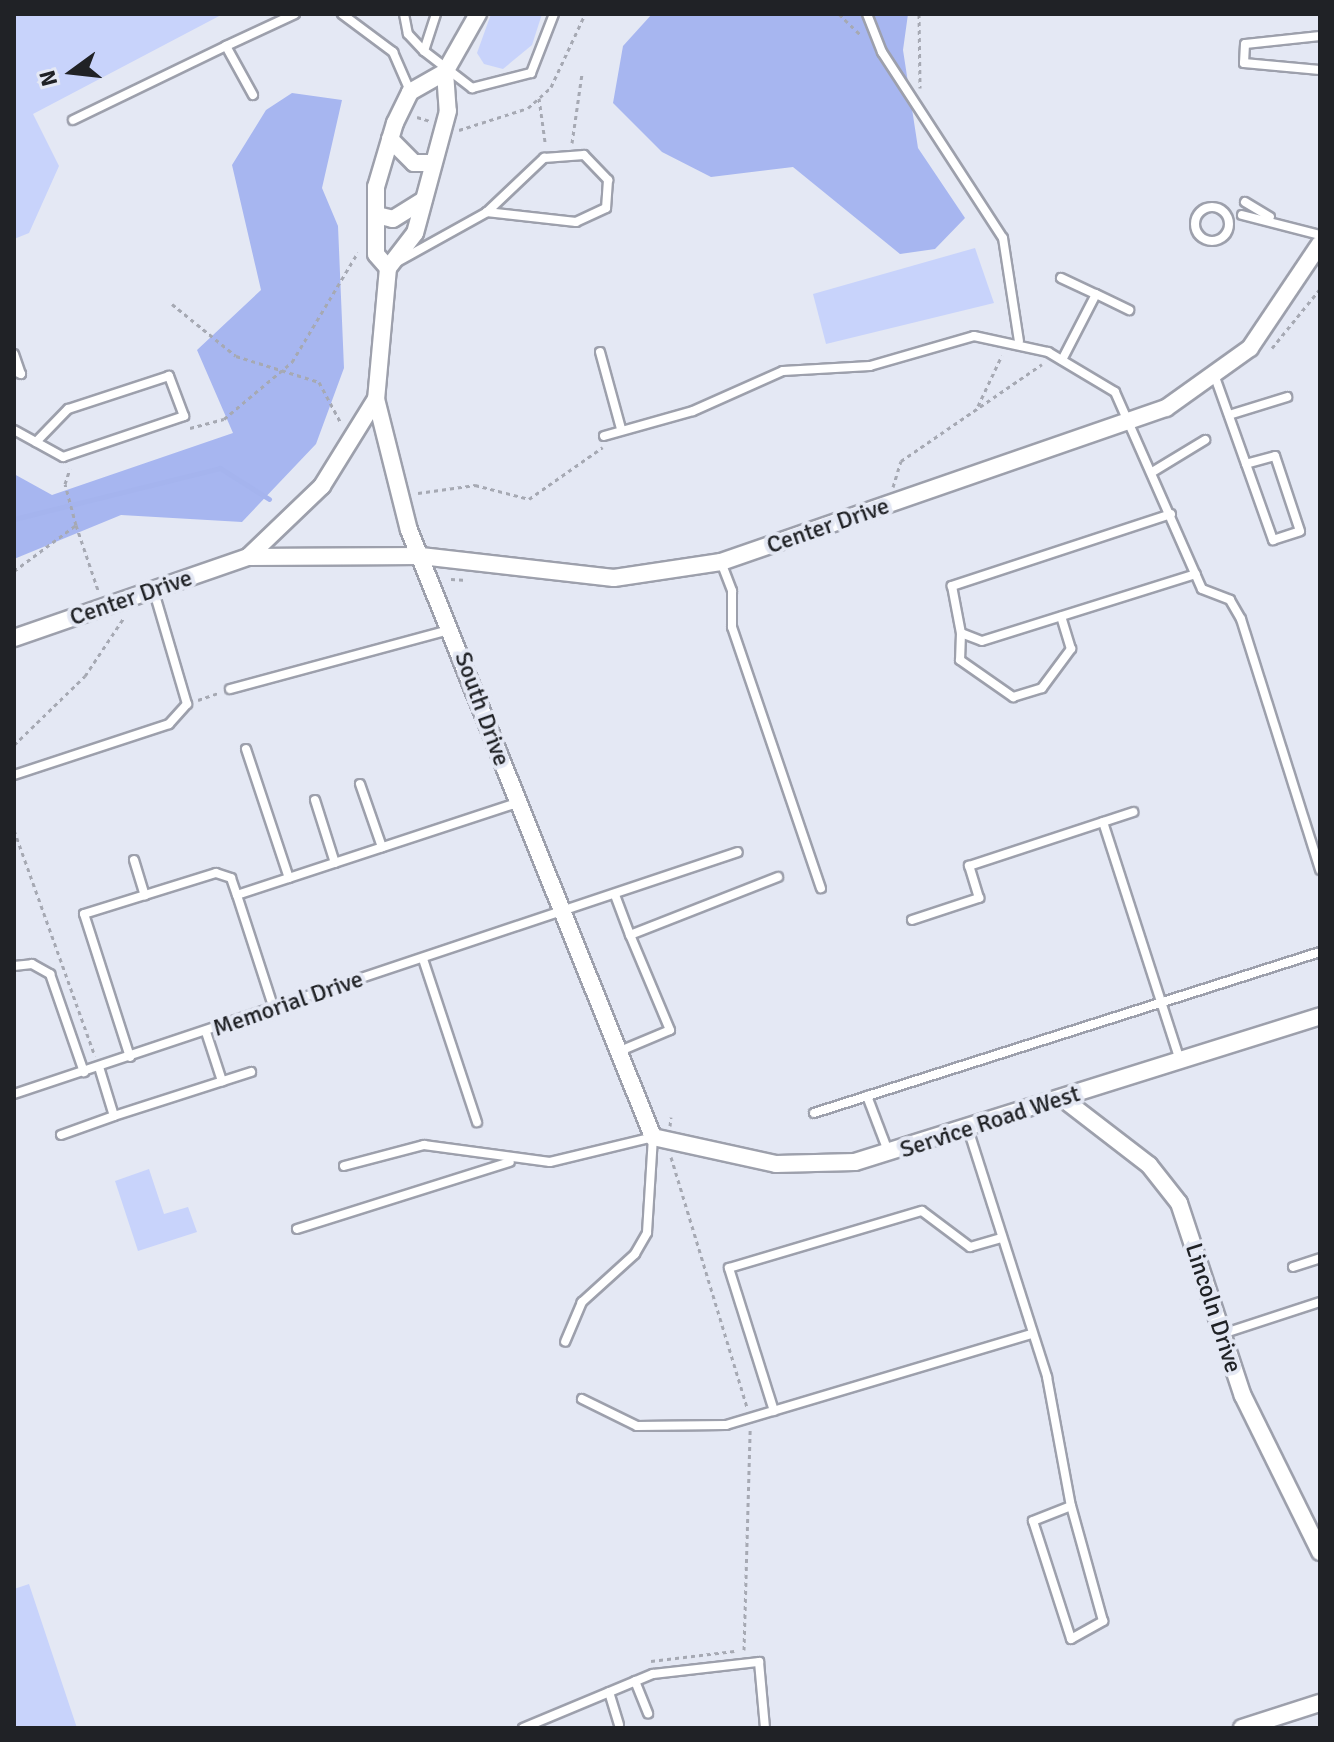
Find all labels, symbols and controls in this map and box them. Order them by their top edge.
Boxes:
north arrow [32,32,112,112]
text: N [33,67,63,89]
street label: Center Drive [763,492,893,560]
street label: Center Drive [66,564,196,632]
street label: South Drive [448,648,516,770]
street label: Memorial Drive [209,965,367,1043]
street label: Service Road West [896,1079,1084,1165]
street label: Lincoln Drive [1179,1240,1247,1376]

